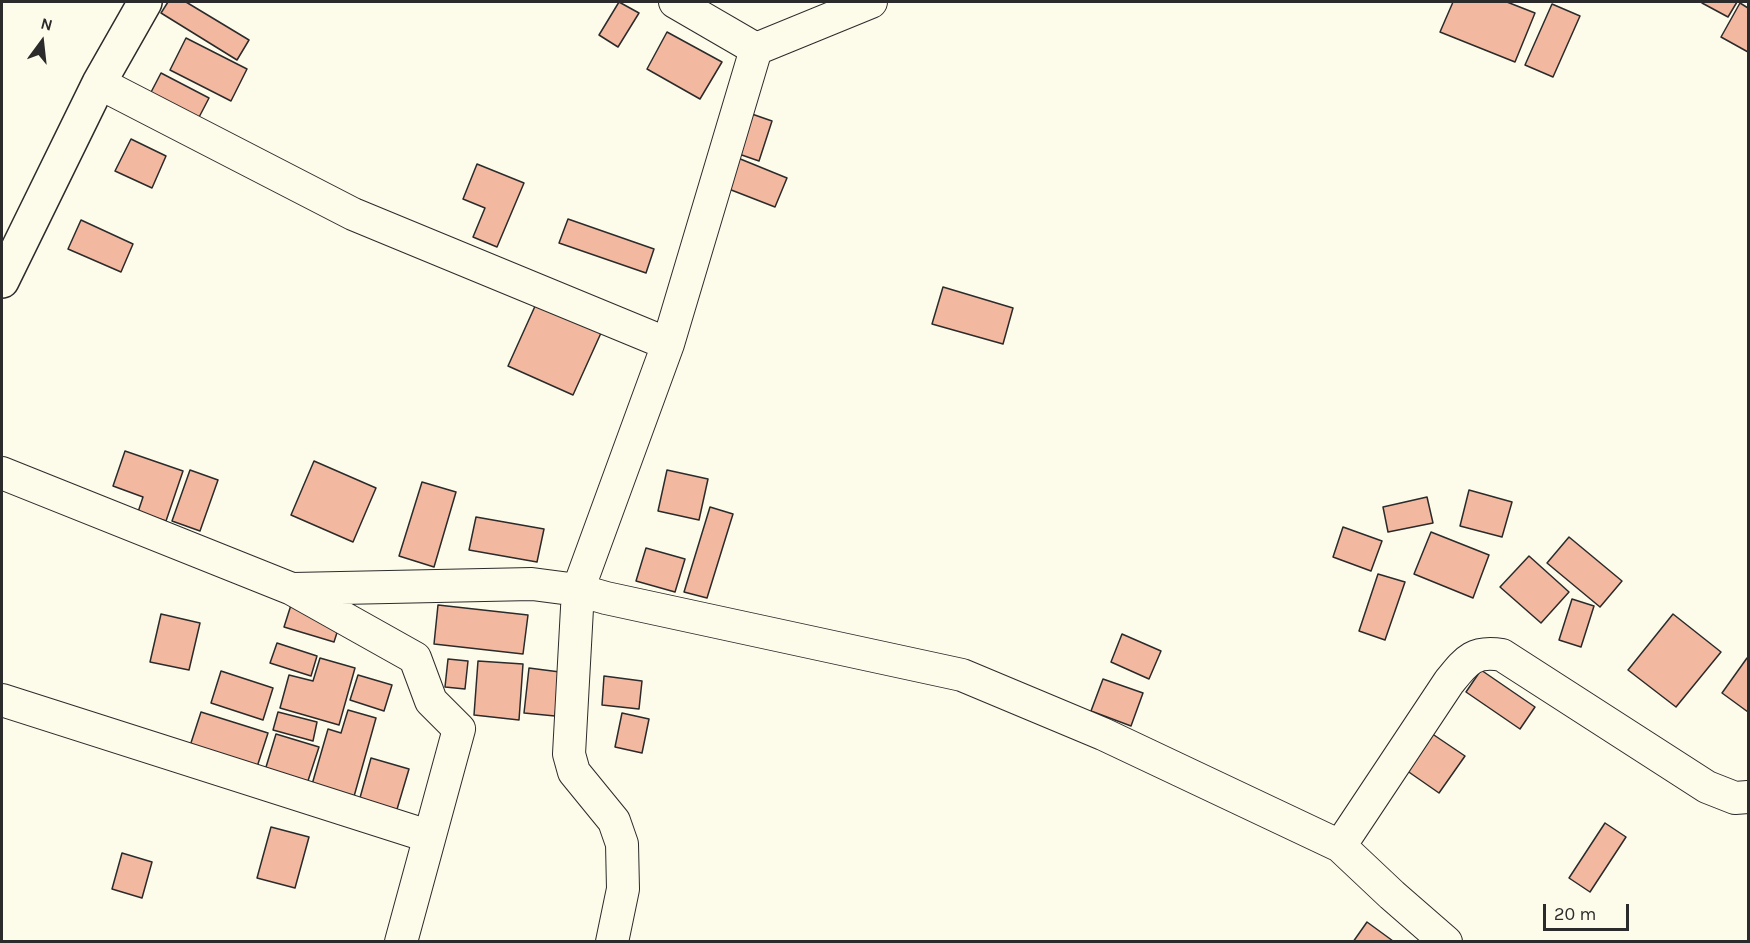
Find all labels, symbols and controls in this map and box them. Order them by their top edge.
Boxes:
north arrow [12,12,72,72]
text: N [39,13,55,35]
scale bar [1546,892,1632,930]
text: 20 m [1554,903,1596,925]

